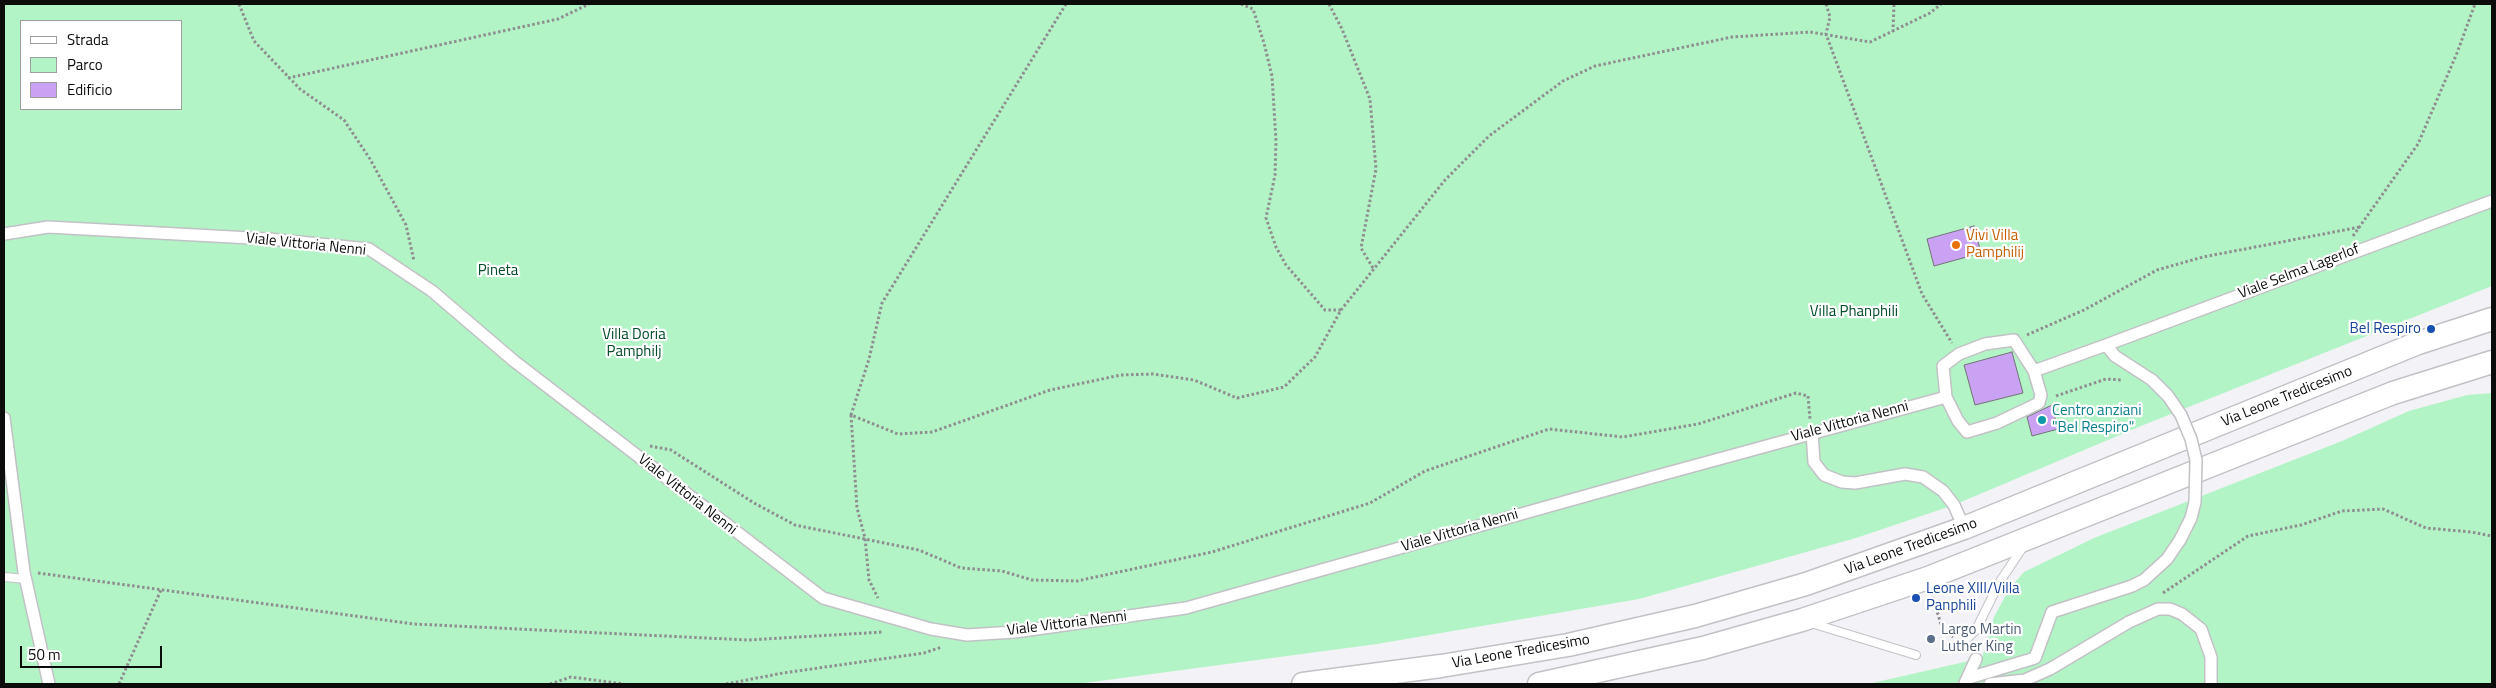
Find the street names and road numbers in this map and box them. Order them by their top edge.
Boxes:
street label: Viale Vittoria Nenni [245,230,367,260]
street label: Viale Selma Lagerlof [2236,241,2362,303]
street label: Via Leone Tredicesimo [2219,363,2355,431]
street label: Viale Vittoria Nenni [1789,398,1911,446]
street label: Viale Vittoria Nenni [634,451,740,539]
street label: Viale Vittoria Nenni [1400,506,1520,556]
street label: Via Leone Tredicesimo [1842,515,1980,579]
street label: Viale Vittoria Nenni [1006,608,1128,640]
street label: Via Leone Tredicesimo [1451,631,1591,673]

